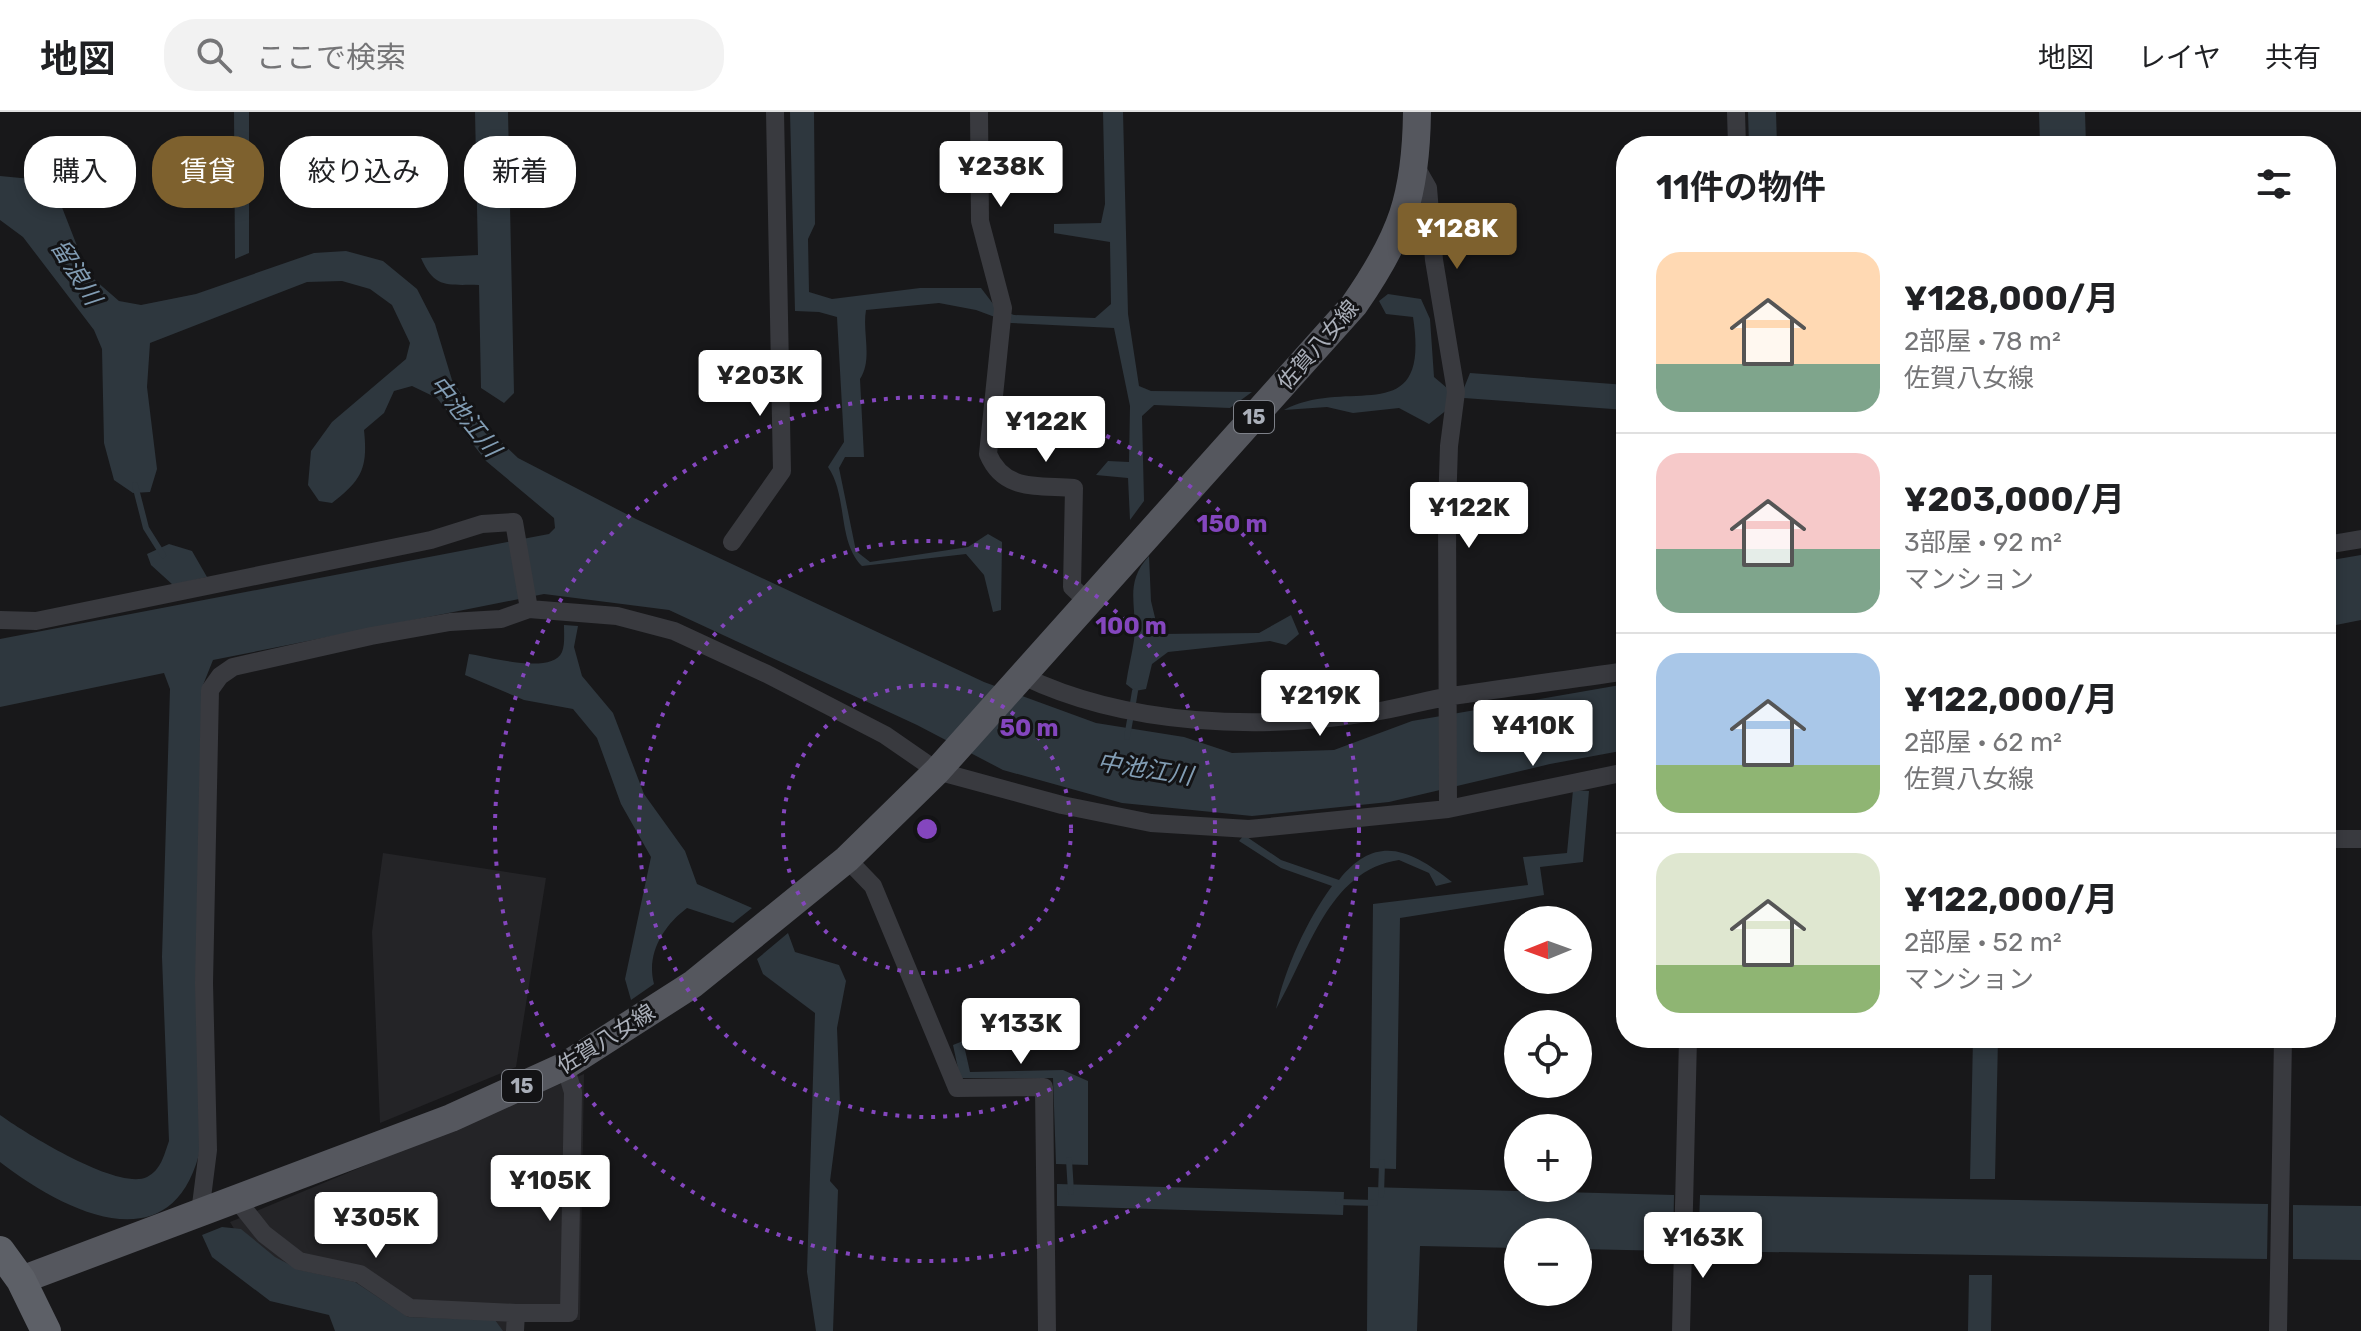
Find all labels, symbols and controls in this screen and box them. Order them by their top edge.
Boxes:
search box [164,19,724,91]
icon: search [192,33,236,77]
text: 地図 [40,36,116,82]
text: ここで検索 [256,40,406,76]
text: 地図 [2038,41,2094,74]
text: レイヤ [2138,41,2221,74]
text: 共有 [2265,41,2321,74]
chip: 購入 [24,136,136,208]
chip: 賃貸 [152,136,264,208]
chip: 絞り込み [280,136,448,208]
chip: 新着 [464,136,576,208]
pin: ¥238K [945,141,1057,209]
text: ¥238K [958,151,1044,182]
icon: filters [2252,162,2296,206]
text: 11件の物件 [1656,167,1826,208]
pin: ¥128K [1401,203,1513,271]
text: ¥128K [1416,213,1498,244]
water label: 留浪川 [45,234,109,312]
text: ¥128,000/月 [1904,278,2119,319]
icon: home [1720,284,1816,380]
street label: 佐賀八女線 [1272,295,1364,395]
text: 2部屋 · 78 m² [1904,326,2061,357]
pin: ¥203K [704,350,816,418]
text: ¥203K [717,360,803,391]
text: 佐賀八女線 [1904,363,2034,394]
water label: 中池江川 [424,370,508,464]
pin: ¥122K [990,396,1102,464]
road number: 15 [1234,401,1274,433]
text: ¥122K [1005,406,1087,437]
text: ¥203,000/月 [1904,479,2125,520]
pin: ¥122K [1413,482,1525,550]
icon: home [1720,485,1816,581]
text: ¥122K [1428,492,1510,523]
text: 150 m [1197,510,1267,538]
text: 3部屋 · 92 m² [1904,527,2062,558]
text: マンション [1904,564,2034,595]
text: 100 m [1095,612,1167,640]
pin: ¥219K [1264,670,1376,738]
text: ¥122,000/月 [1904,679,2118,720]
text: ¥219K [1279,680,1361,711]
icon: home [1720,685,1816,781]
pin: ¥410K [1477,700,1589,768]
text: ¥410K [1492,710,1574,741]
text: 50 m [1000,714,1058,742]
text: 2部屋 · 62 m² [1904,727,2062,758]
water label: 中池江川 [1095,748,1198,791]
text: 佐賀八女線 [1904,764,2034,795]
centre of rings [913,815,941,843]
text: ¥122,000/月 [1904,879,2118,920]
icon: home [1720,885,1816,981]
north arrow [1504,906,1592,994]
map controls [1504,906,1592,1306]
text: 2部屋 · 52 m² [1904,927,2062,958]
text: マンション [1904,964,2034,995]
street label: 佐賀八女線 [552,998,660,1080]
pin: ¥133K [965,998,1077,1066]
text: ¥133K [980,1008,1062,1039]
button: locate [1504,1010,1592,1098]
road number: 15 [502,1070,542,1102]
button: + [1504,1114,1592,1202]
pin: ¥105K [494,1155,606,1223]
text: ¥105K [509,1165,591,1196]
pin: ¥305K [320,1192,432,1260]
text: ¥305K [333,1202,419,1233]
pin: ¥163K [1647,1212,1759,1280]
button: − [1504,1218,1592,1306]
text: ¥163K [1662,1222,1744,1253]

